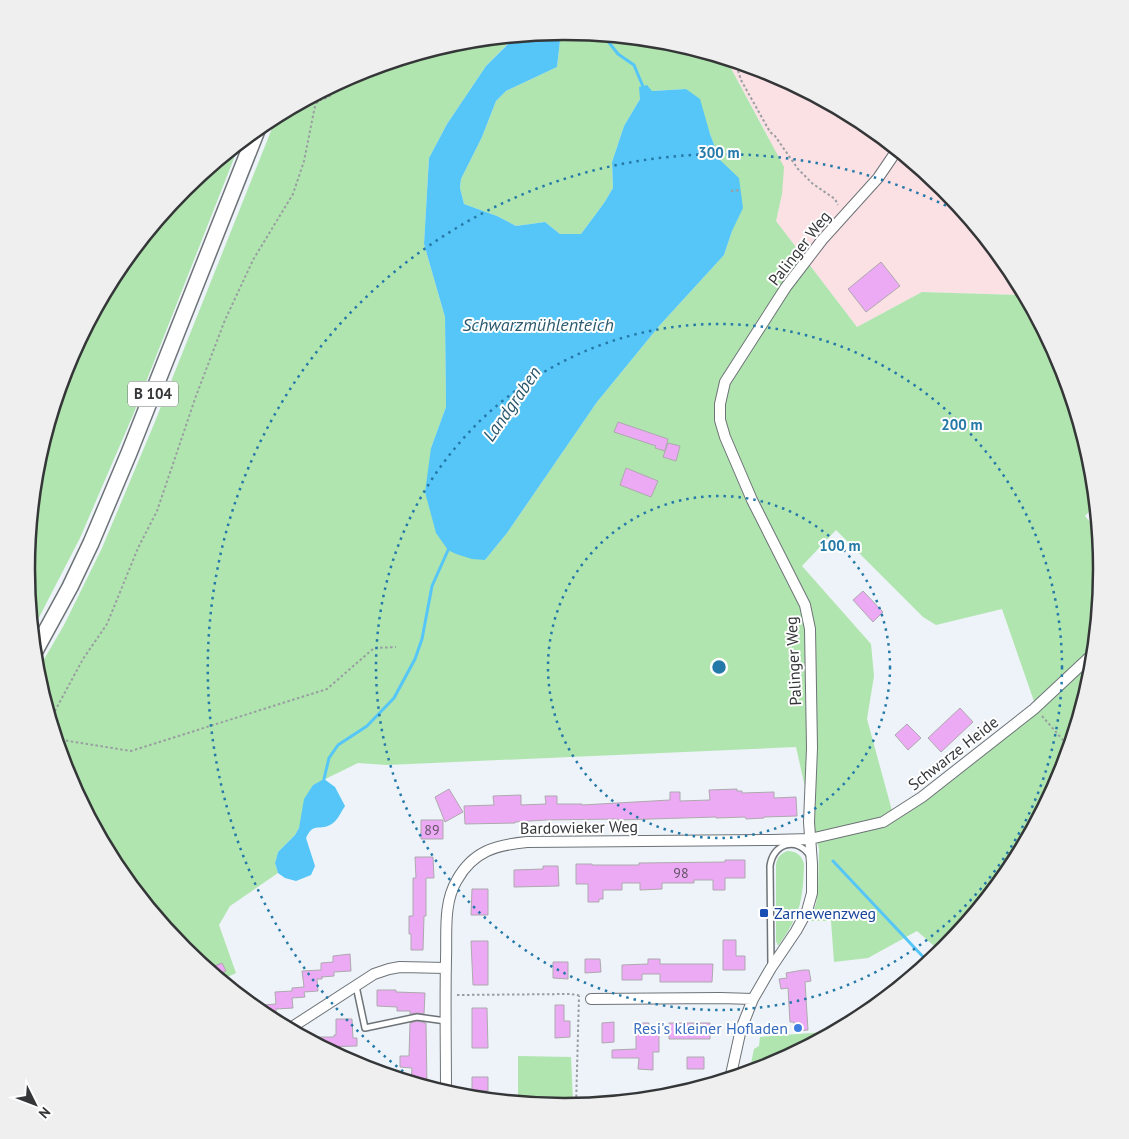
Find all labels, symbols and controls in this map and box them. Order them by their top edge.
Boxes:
text: 300 m [698,143,740,162]
street label: Palinger Weg [764,207,834,289]
water label: Schwarzmühlenteich [462,313,614,336]
water label: Landgraben [477,362,546,446]
road number: B 104 [128,382,178,406]
text: 200 m [941,415,983,434]
text: 100 m [819,536,861,555]
street label: Palinger Weg [781,616,805,706]
centre of rings [710,658,728,676]
street label: Schwarze Heide [904,712,1002,794]
street label: Bardowieker Weg [520,816,638,838]
house number: 89 [424,821,440,839]
house number: 98 [673,864,689,882]
place label: Zarnewenzweg [774,903,876,923]
marker: Zarnewenzweg [758,907,770,919]
place label: Resi's kleiner Hofladen [633,1018,788,1038]
marker: Resi's kleiner Hofladen [792,1022,804,1034]
north arrow [10,1079,60,1129]
text: N [35,1103,54,1122]

